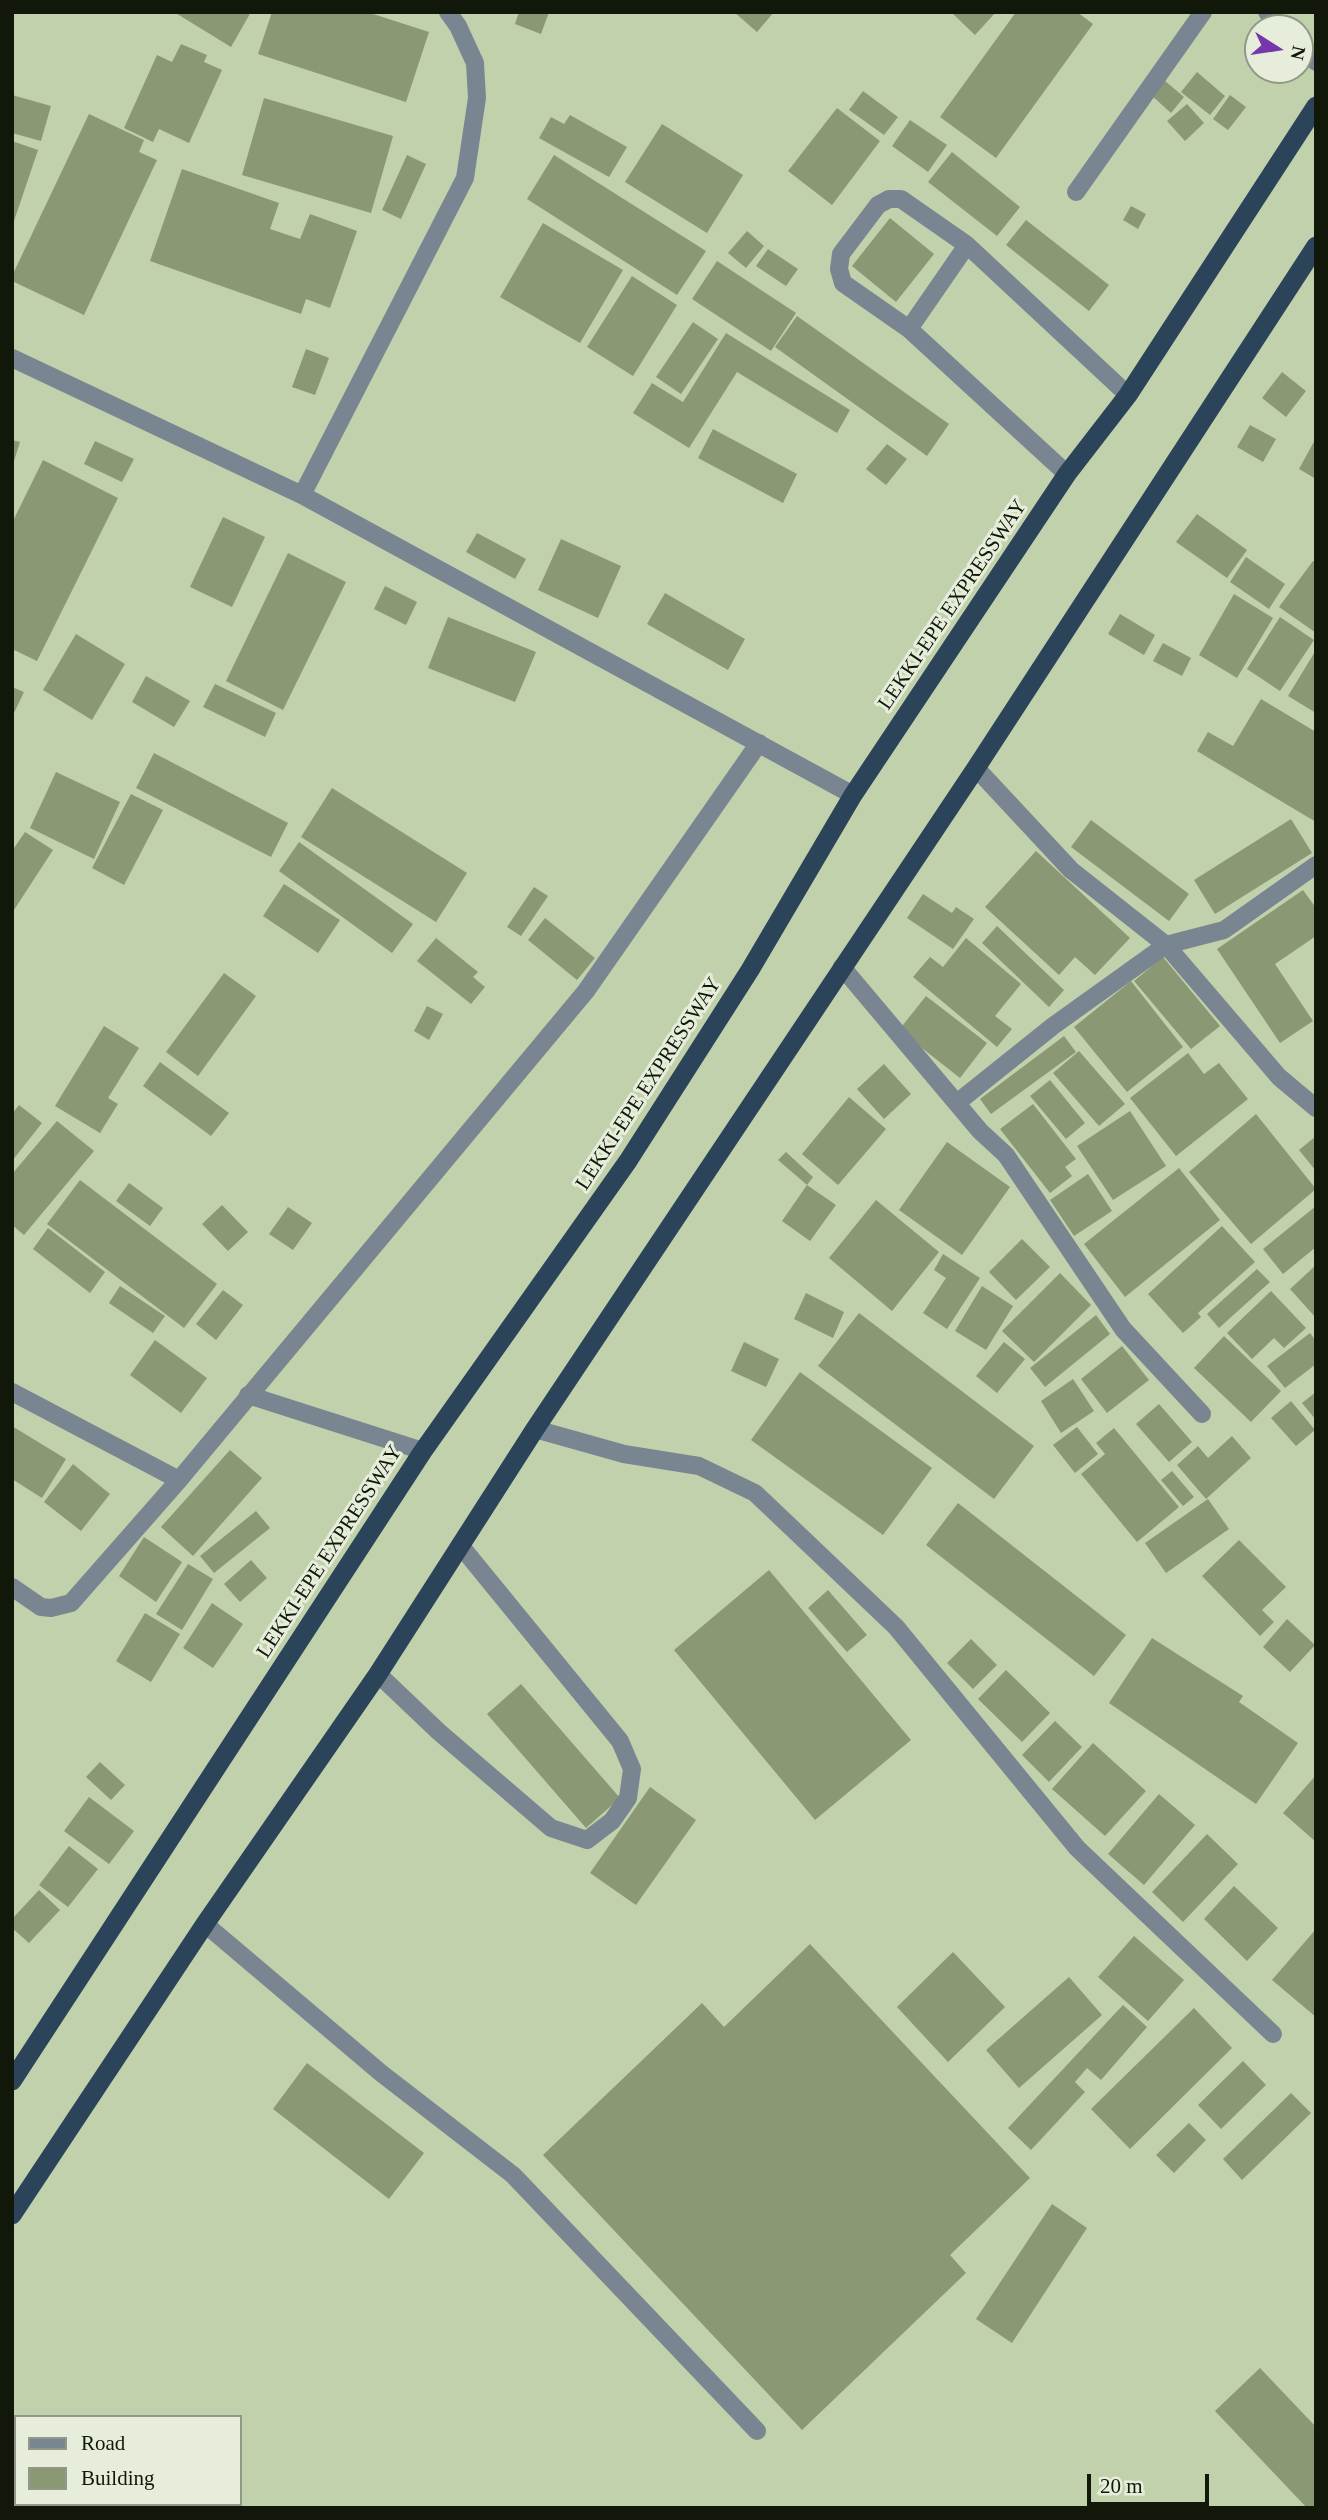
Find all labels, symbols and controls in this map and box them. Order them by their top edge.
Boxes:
north arrow [1244,14,1314,84]
text: N [1286,44,1310,62]
street label: LEKKI-EPE EXPRESSWAY [873,495,1033,715]
street label: LEKKI-EPE EXPRESSWAY [571,973,727,1195]
street label: LEKKI-EPE EXPRESSWAY [252,1441,408,1663]
legend [14,2415,242,2506]
text: Road [81,2431,125,2455]
scale bar [1090,2460,1212,2504]
text: Building [81,2466,155,2490]
text: 20 m [1100,2474,1143,2498]

